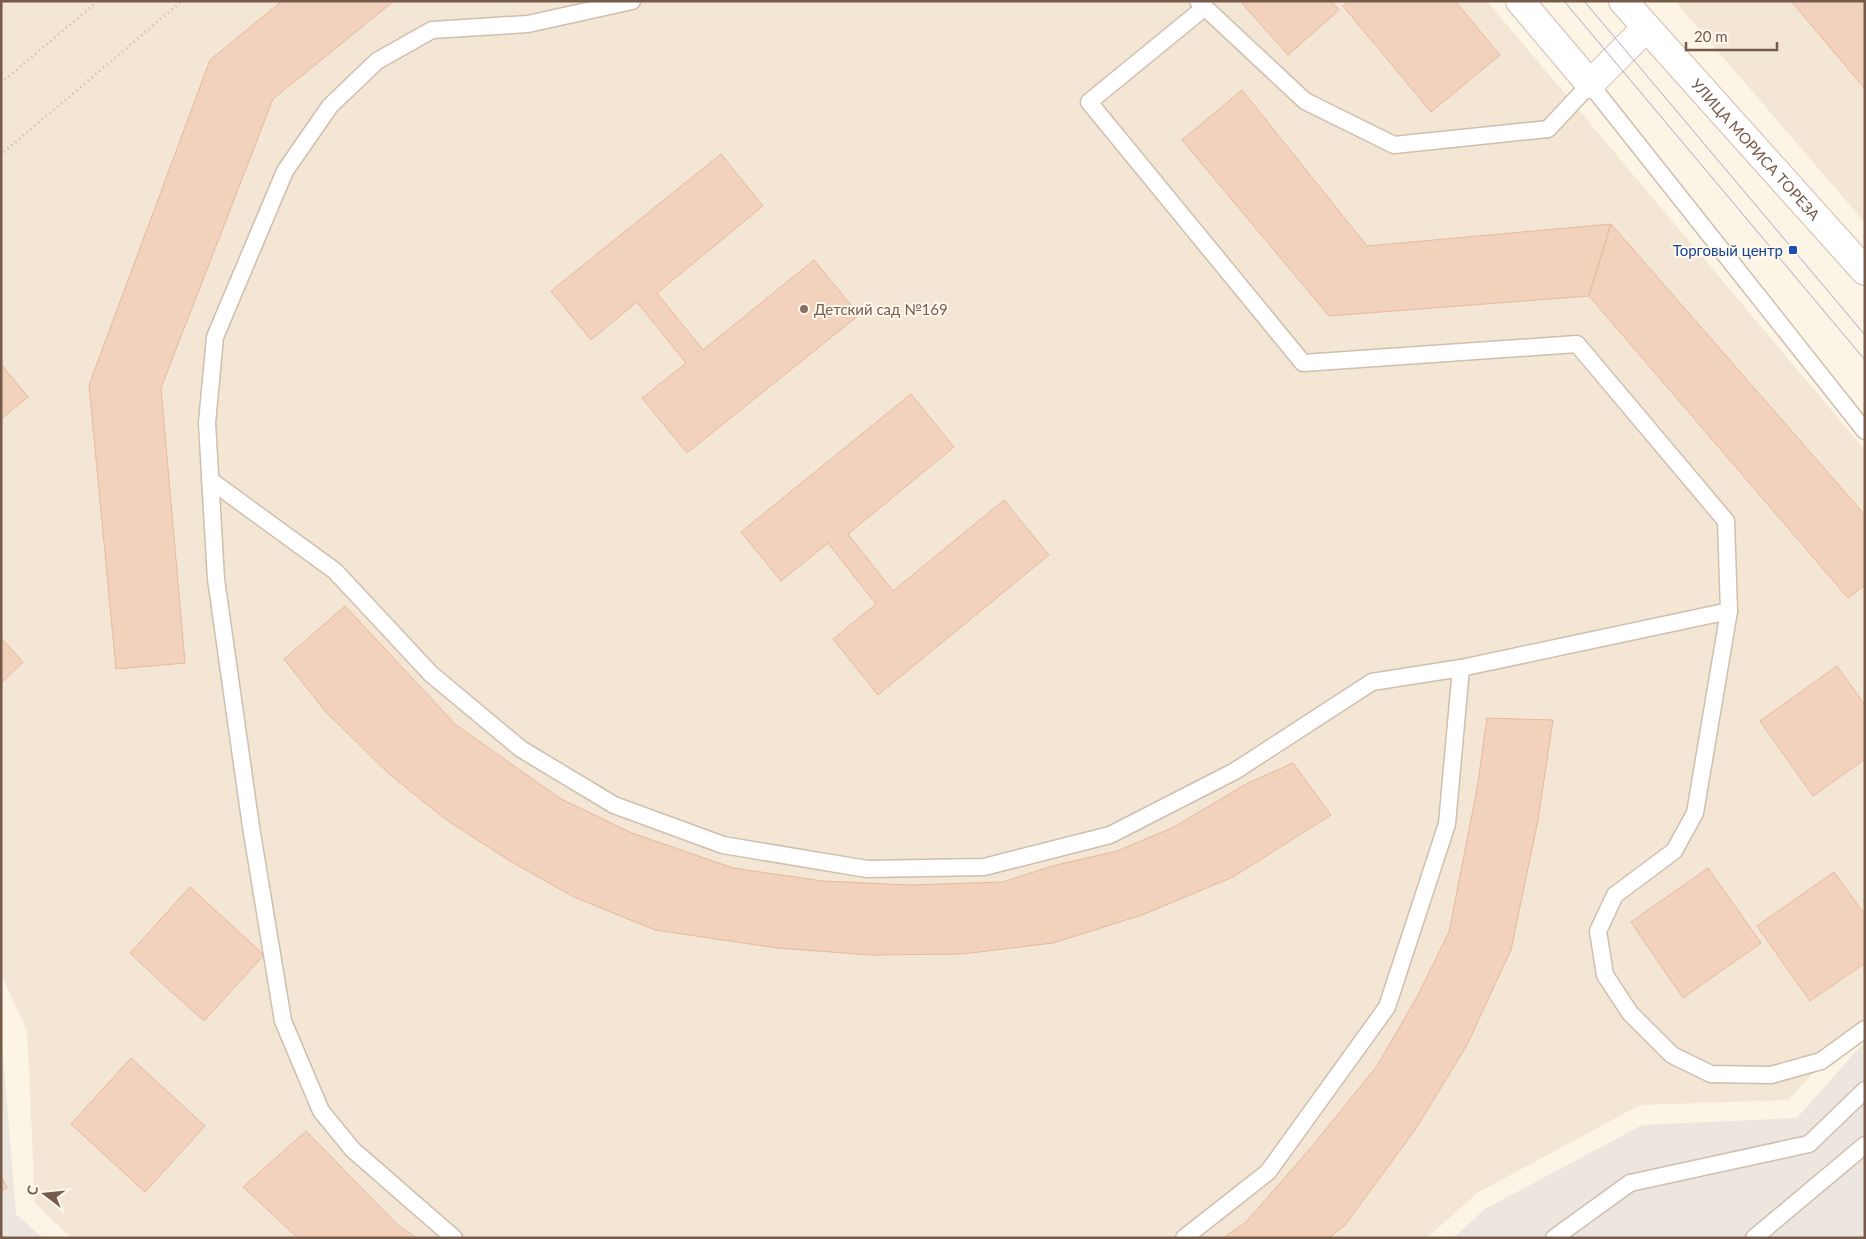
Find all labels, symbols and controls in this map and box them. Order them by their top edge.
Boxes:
scale bar [1686,20,1777,52]
text: 20 m [1694,27,1728,45]
street label: УЛИЦА МОРИСА ТОРЕЗА [1688,75,1824,224]
place label: Торговый центр [1673,241,1783,259]
marker: Торговый центр [1787,244,1799,256]
place label: Детский сад №169 [814,300,948,318]
marker: Детский сад №169 [798,303,810,315]
north arrow [20,1169,70,1219]
text: С [23,1183,42,1197]

